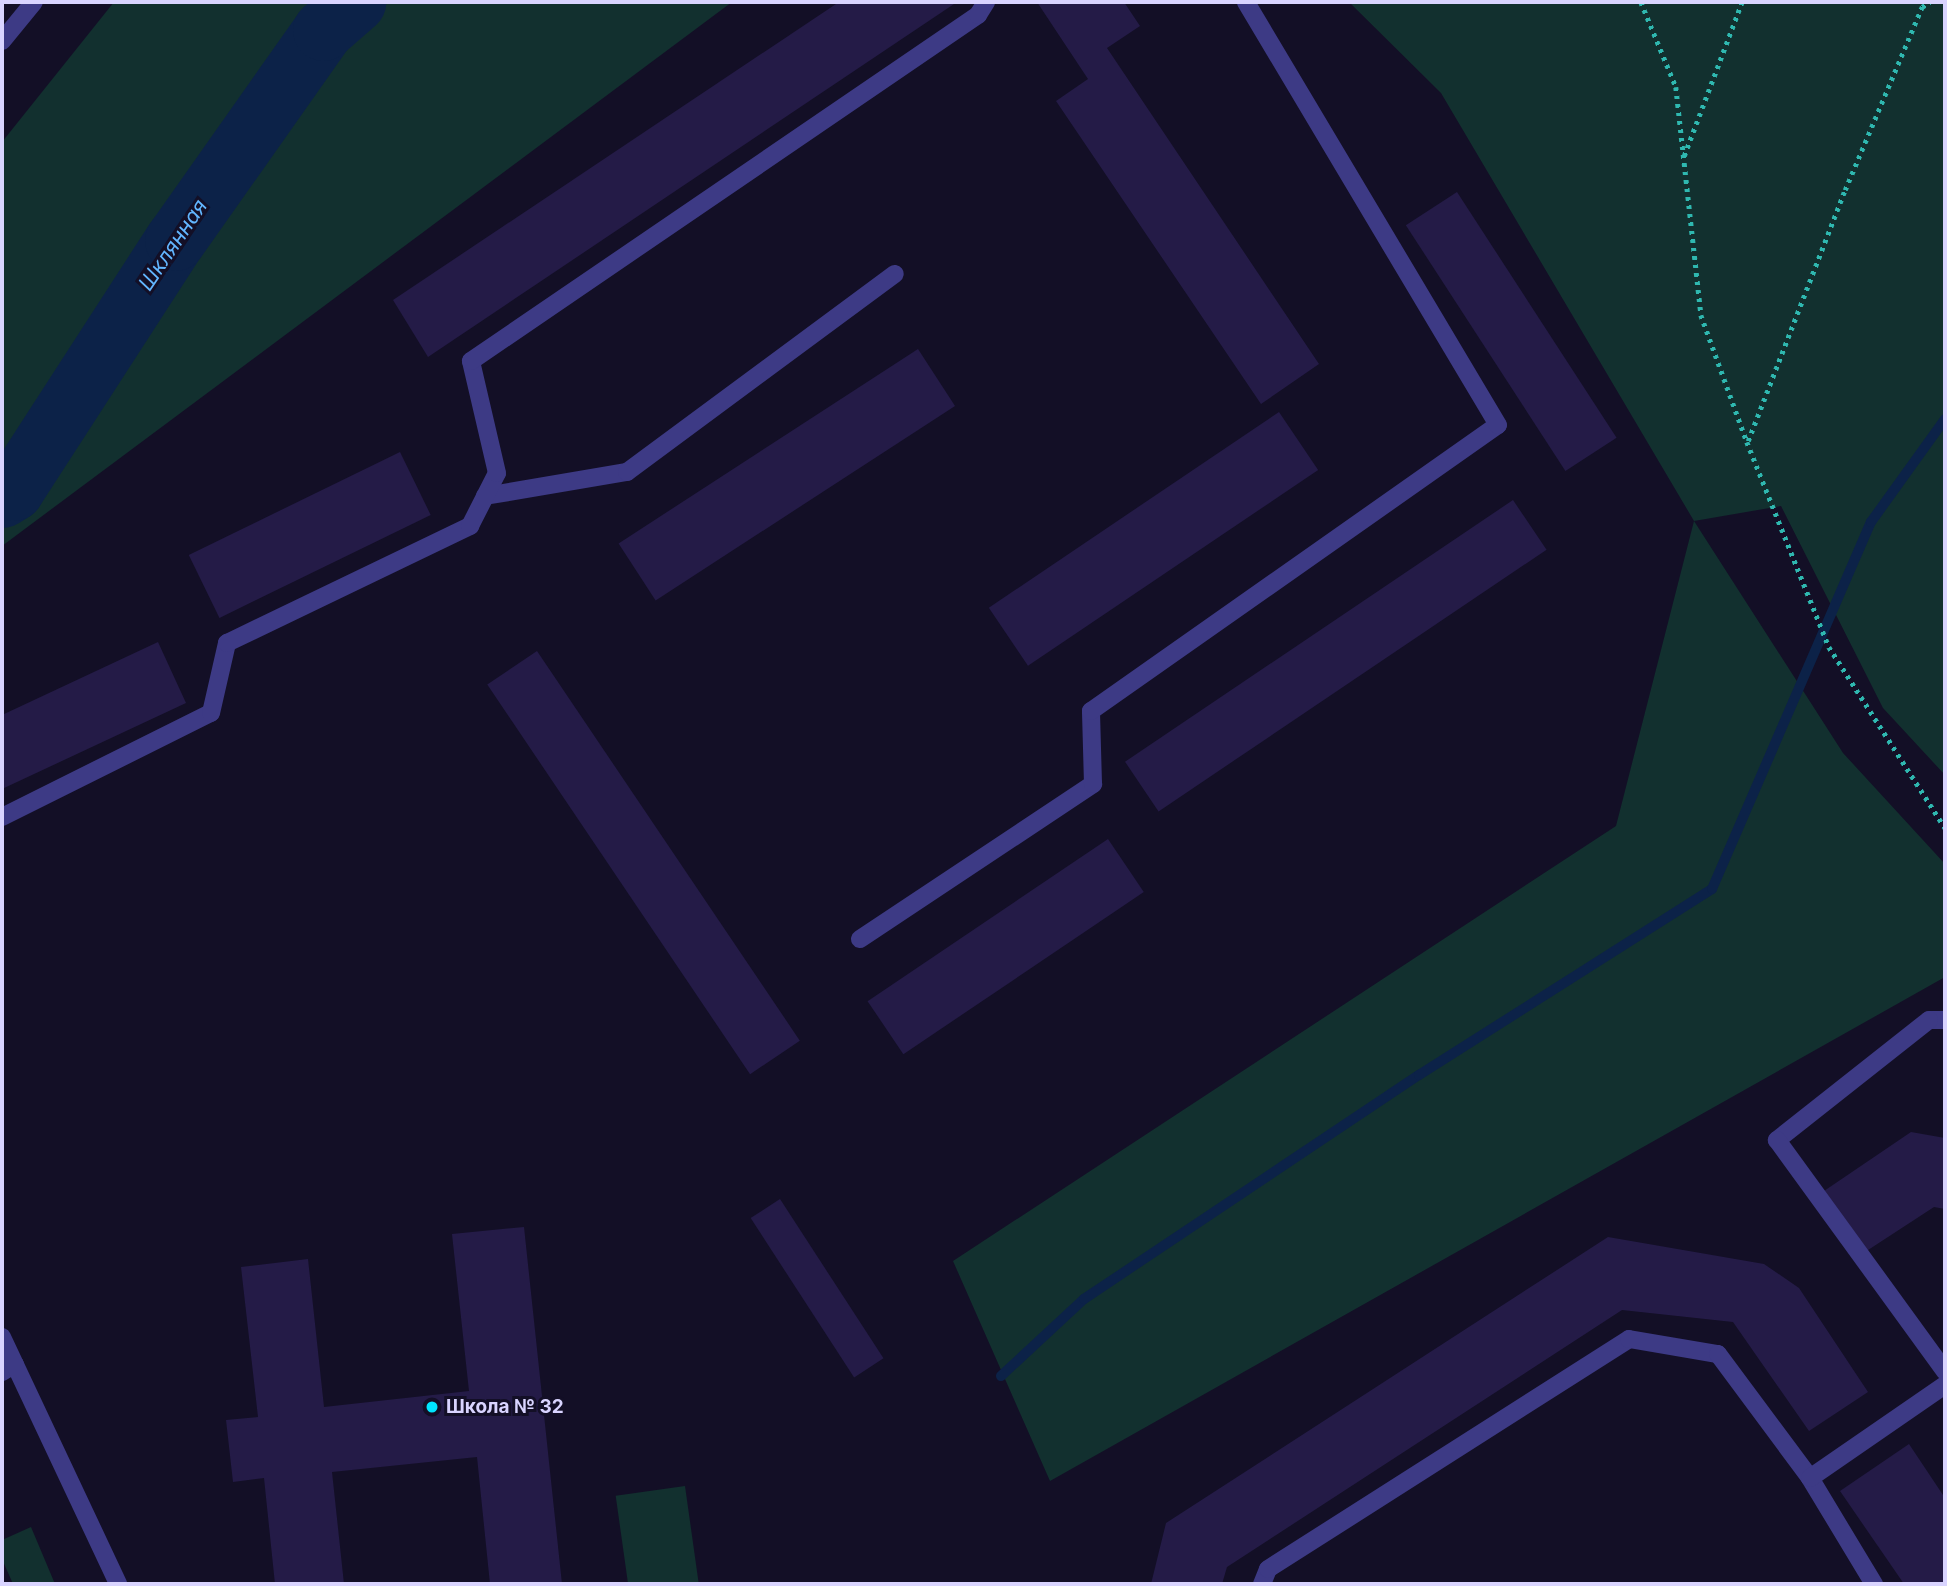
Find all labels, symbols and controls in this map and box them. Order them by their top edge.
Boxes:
water label: Шклянная [133,195,213,295]
place label: Школа № 32 [446,1396,564,1418]
marker: Школа № 32 [424,1399,440,1415]

